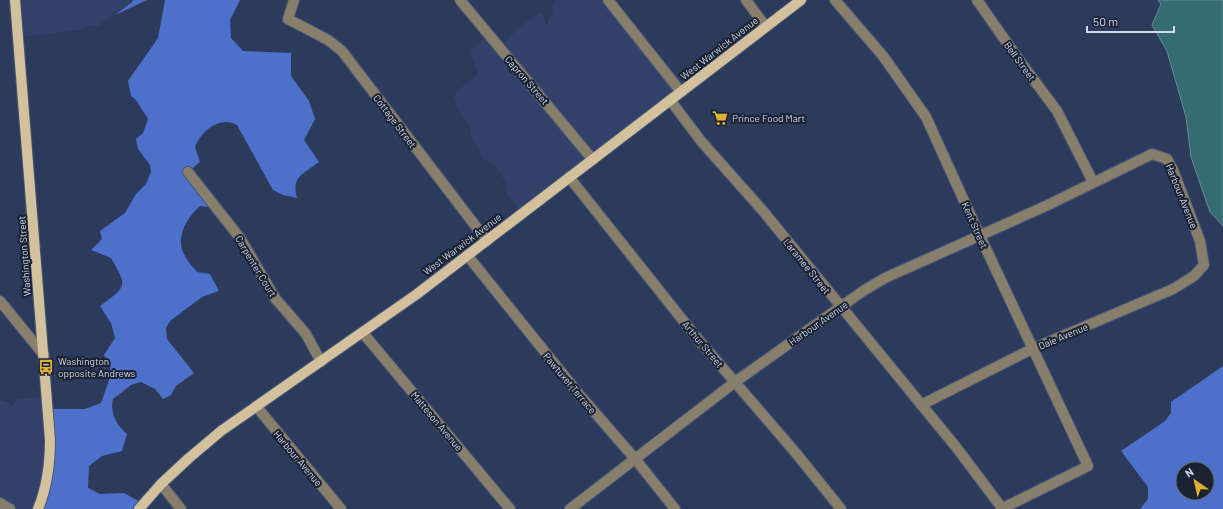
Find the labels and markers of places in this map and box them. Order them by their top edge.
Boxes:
supermarket icon: Prince Food Mart [711,109,729,127]
place label: Prince Food Mart [732,112,806,124]
place label: Washington opposite Andrews [58,355,136,379]
bus stop icon: Washington opposite Andrews [37,358,55,376]

